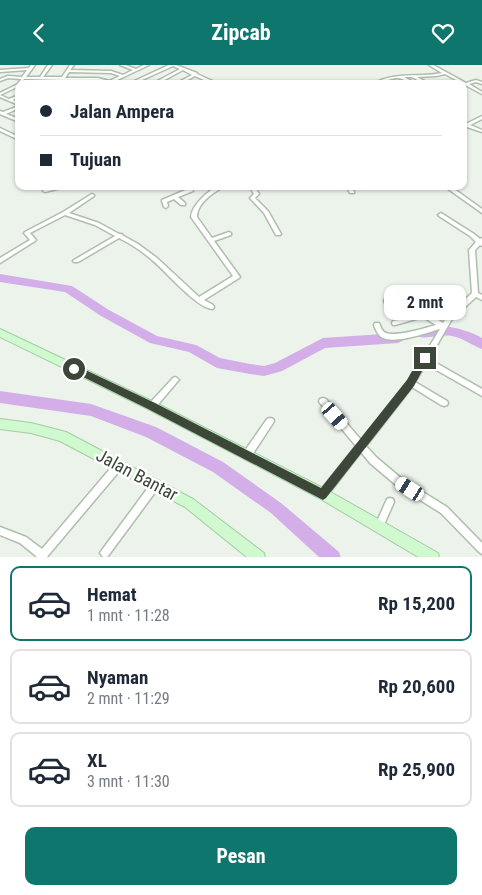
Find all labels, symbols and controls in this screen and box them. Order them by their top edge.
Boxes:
icon: back [25,19,53,47]
icon: heart [429,19,457,47]
text: Zipcab [211,20,271,45]
text: Jalan Ampera [70,100,174,123]
text: Tujuan [70,148,121,171]
callout: 2 mnt [384,285,466,321]
text: 2 mnt [407,293,443,312]
route end [414,347,436,369]
route start [63,358,85,380]
car [319,400,350,432]
street label: Jalan Bantar [93,444,182,505]
car [393,475,426,503]
icon: car [27,581,72,626]
text: Hemat [87,583,137,606]
text: Rp 15,200 [378,592,455,615]
text: 1 mnt · 11:28 [87,606,170,625]
icon: car [27,664,72,709]
text: Nyaman [87,666,148,689]
text: Rp 20,600 [378,675,455,698]
text: 2 mnt · 11:29 [87,689,170,708]
icon: car [27,747,72,792]
text: XL [87,749,107,772]
text: Rp 25,900 [378,758,455,781]
text: 3 mnt · 11:30 [87,772,170,791]
button: Pesan [25,827,457,885]

